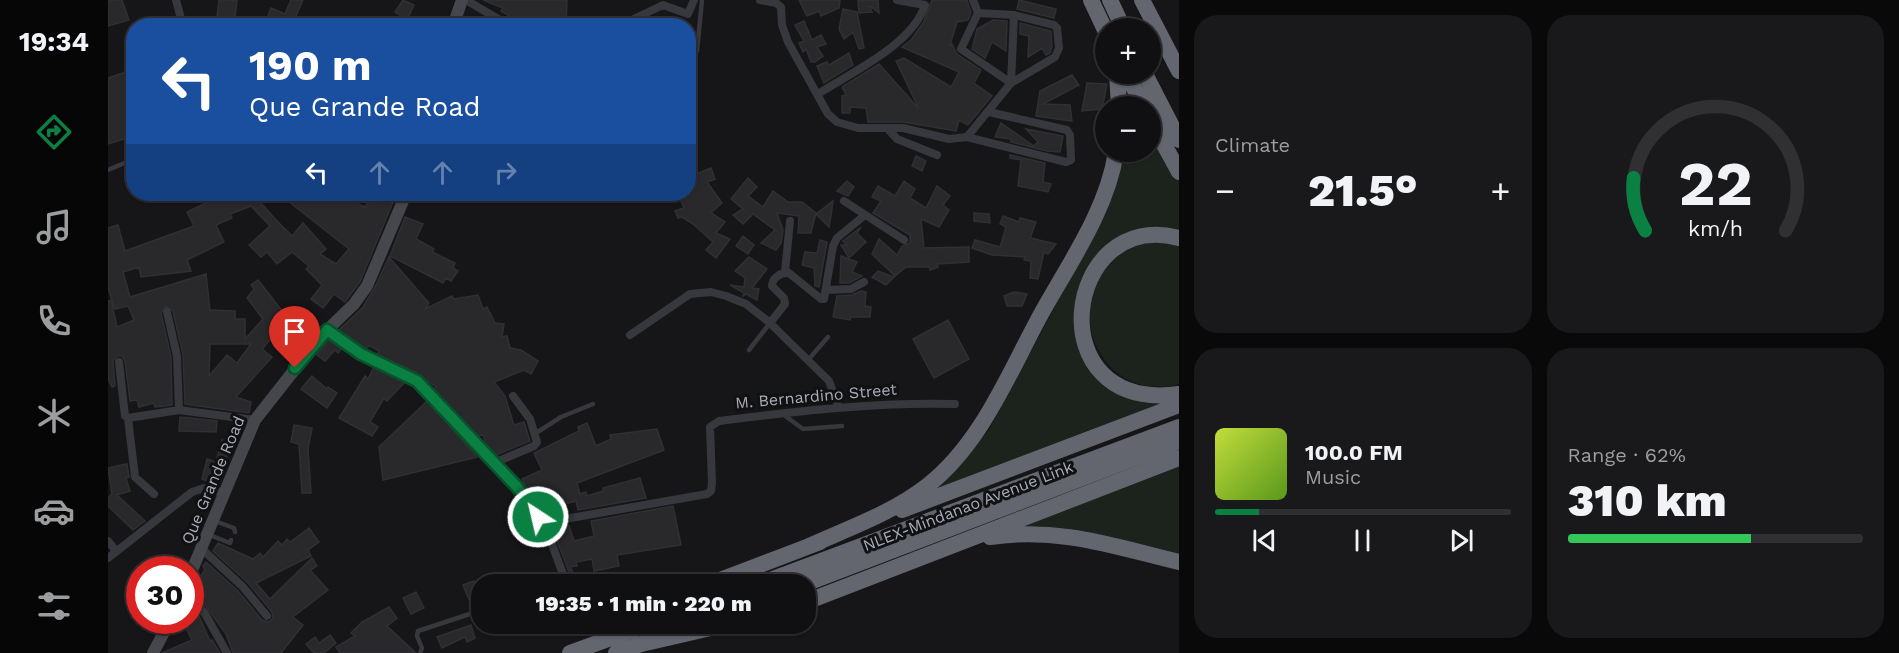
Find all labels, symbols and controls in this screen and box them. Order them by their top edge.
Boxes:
map controls [1095,18,1161,162]
button: + [1095,18,1161,84]
text: 19:34 [19,26,89,58]
text: 190 m [249,41,372,90]
icon: left [150,42,228,120]
text: Que Grande Road [249,91,480,123]
button: − [1095,96,1161,162]
icon: directions [33,111,75,153]
text: Climate [1215,133,1290,157]
text: 22 [1678,147,1752,220]
icon: left [300,156,333,189]
icon: ahead [363,156,396,189]
icon: ahead [426,156,459,189]
icon: right [489,156,522,189]
text: 21.5° [1308,164,1418,217]
text: − [1215,171,1235,210]
text: + [1491,171,1510,210]
icon: music [33,206,75,248]
text: km/h [1688,216,1743,241]
icon: phone [33,300,75,342]
pin [269,306,320,368]
icon: arrive [278,315,311,348]
street label: M. Bernardino Street [734,379,898,413]
icon: climate [33,395,75,437]
street label: Que Grande Road [177,413,249,547]
text: 100.0 FM [1305,440,1403,465]
text: Range · 62% [1568,443,1686,467]
street label: NLEX-Mindanao Avenue Link [860,457,1076,555]
text: Music [1305,465,1361,489]
text: 310 km [1568,474,1727,527]
position arrow [506,485,570,549]
icon: car [33,490,75,532]
icon: previous [1248,524,1281,557]
icon: pause [1346,524,1379,557]
icon: next [1445,524,1478,557]
speed limit sign: 30 [126,556,204,634]
icon: filters [33,585,75,627]
text: 19:35 · 1 min · 220 m [535,591,752,616]

